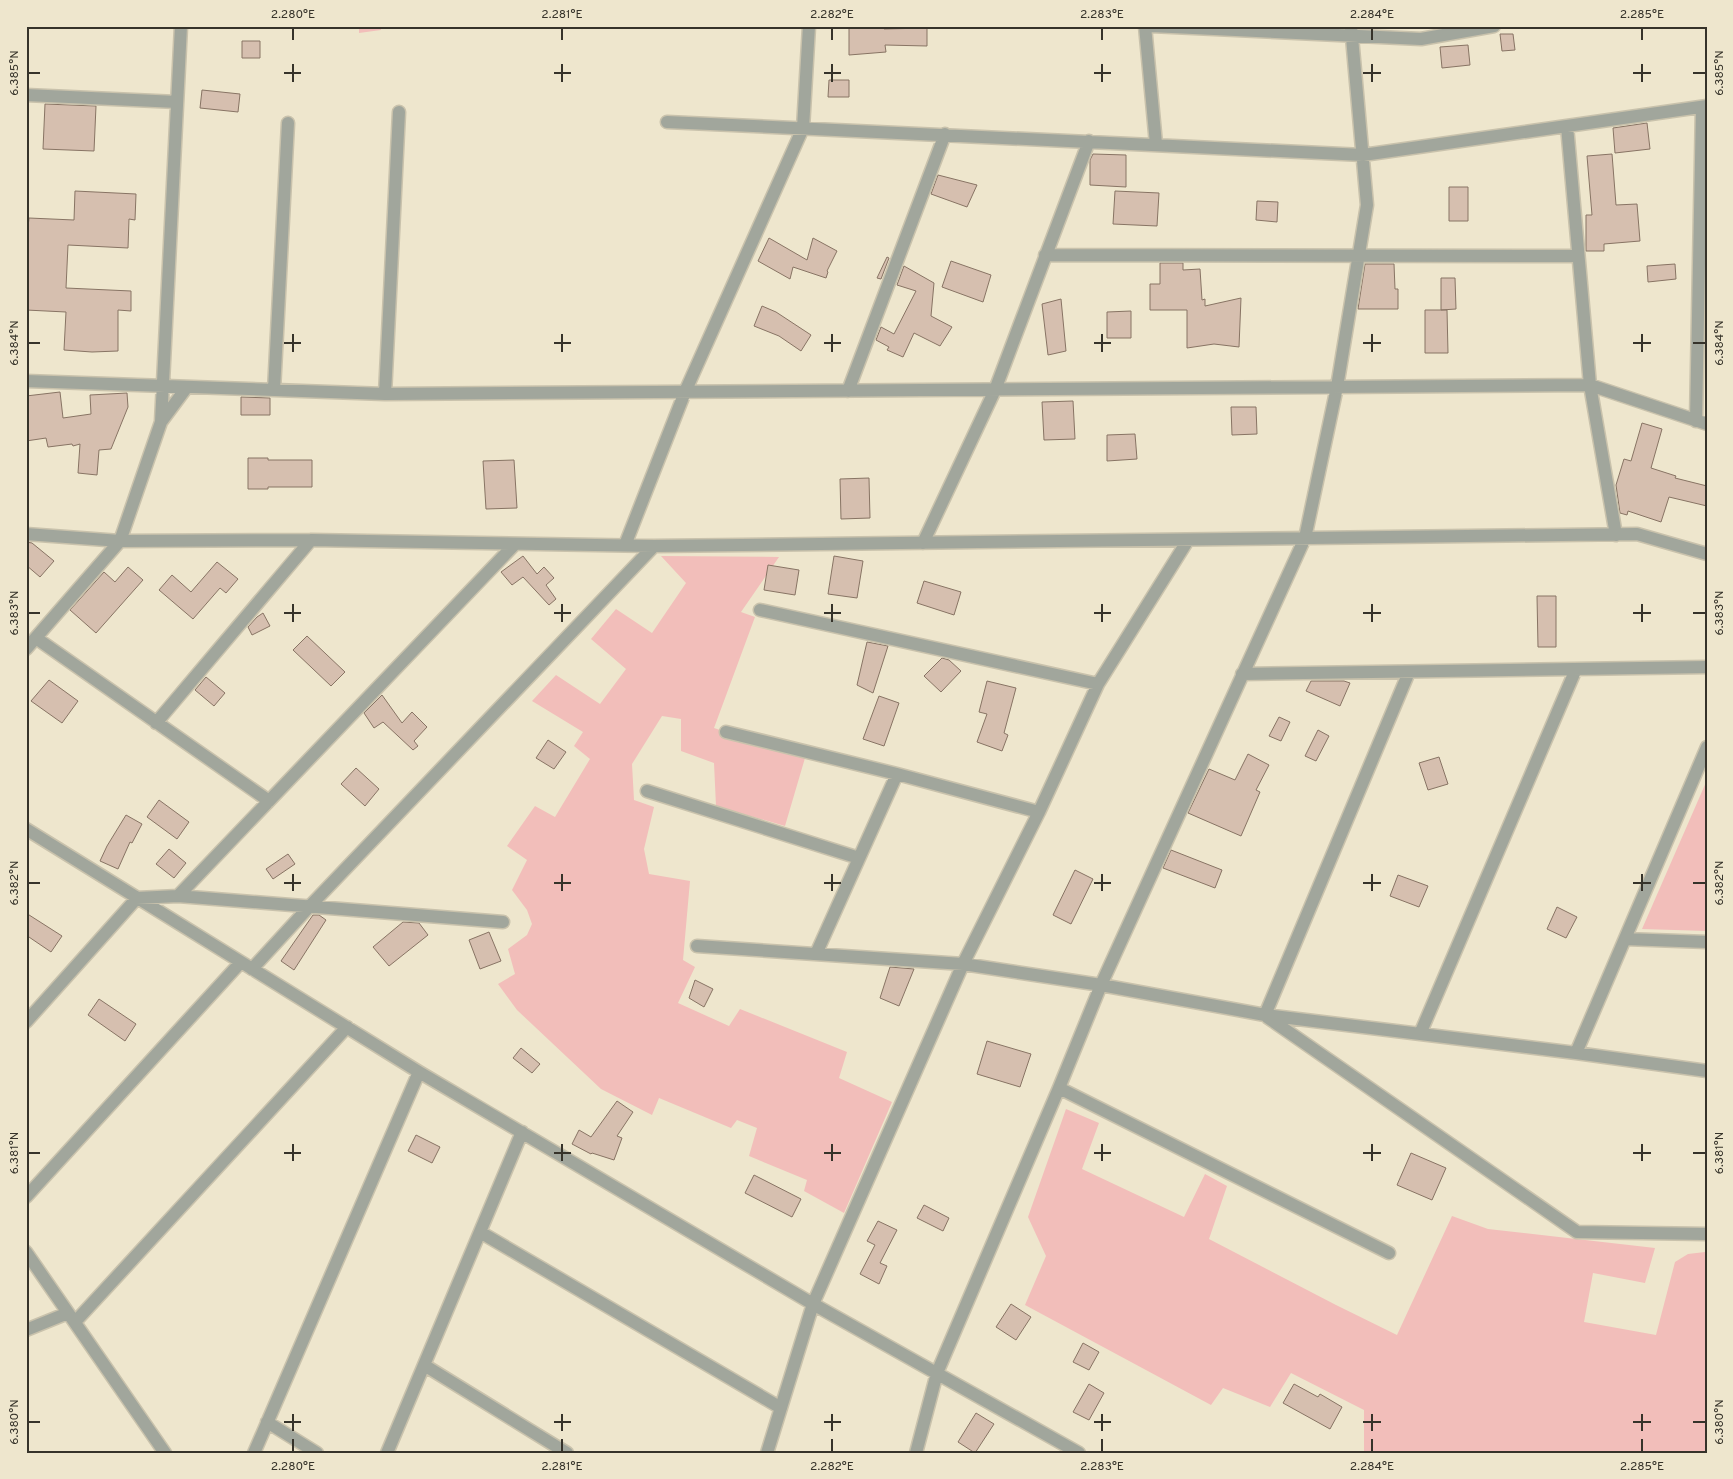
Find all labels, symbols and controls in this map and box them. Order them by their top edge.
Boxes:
text: 2.280°E [271,7,315,23]
text: 2.281°E [541,7,583,23]
text: 2.282°E [810,7,854,23]
text: 2.283°E [1080,7,1124,23]
text: 2.284°E [1350,7,1394,23]
text: 2.285°E [1620,7,1664,23]
text: 6.385°N [7,50,23,96]
text: 6.385°N [1712,50,1728,96]
text: 6.384°N [7,320,23,366]
text: 6.384°N [1712,320,1728,366]
text: 6.383°N [7,590,23,636]
text: 6.383°N [1712,590,1728,636]
text: 6.382°N [7,861,23,905]
text: 6.382°N [1712,861,1728,905]
text: 6.381°N [7,1132,23,1174]
text: 6.381°N [1712,1132,1728,1174]
text: 6.380°N [7,1399,23,1445]
text: 6.380°N [1712,1399,1728,1445]
text: 2.280°E [271,1459,315,1475]
text: 2.281°E [541,1459,583,1475]
text: 2.282°E [810,1459,854,1475]
text: 2.283°E [1080,1459,1124,1475]
text: 2.284°E [1350,1459,1394,1475]
text: 2.285°E [1620,1459,1664,1475]

